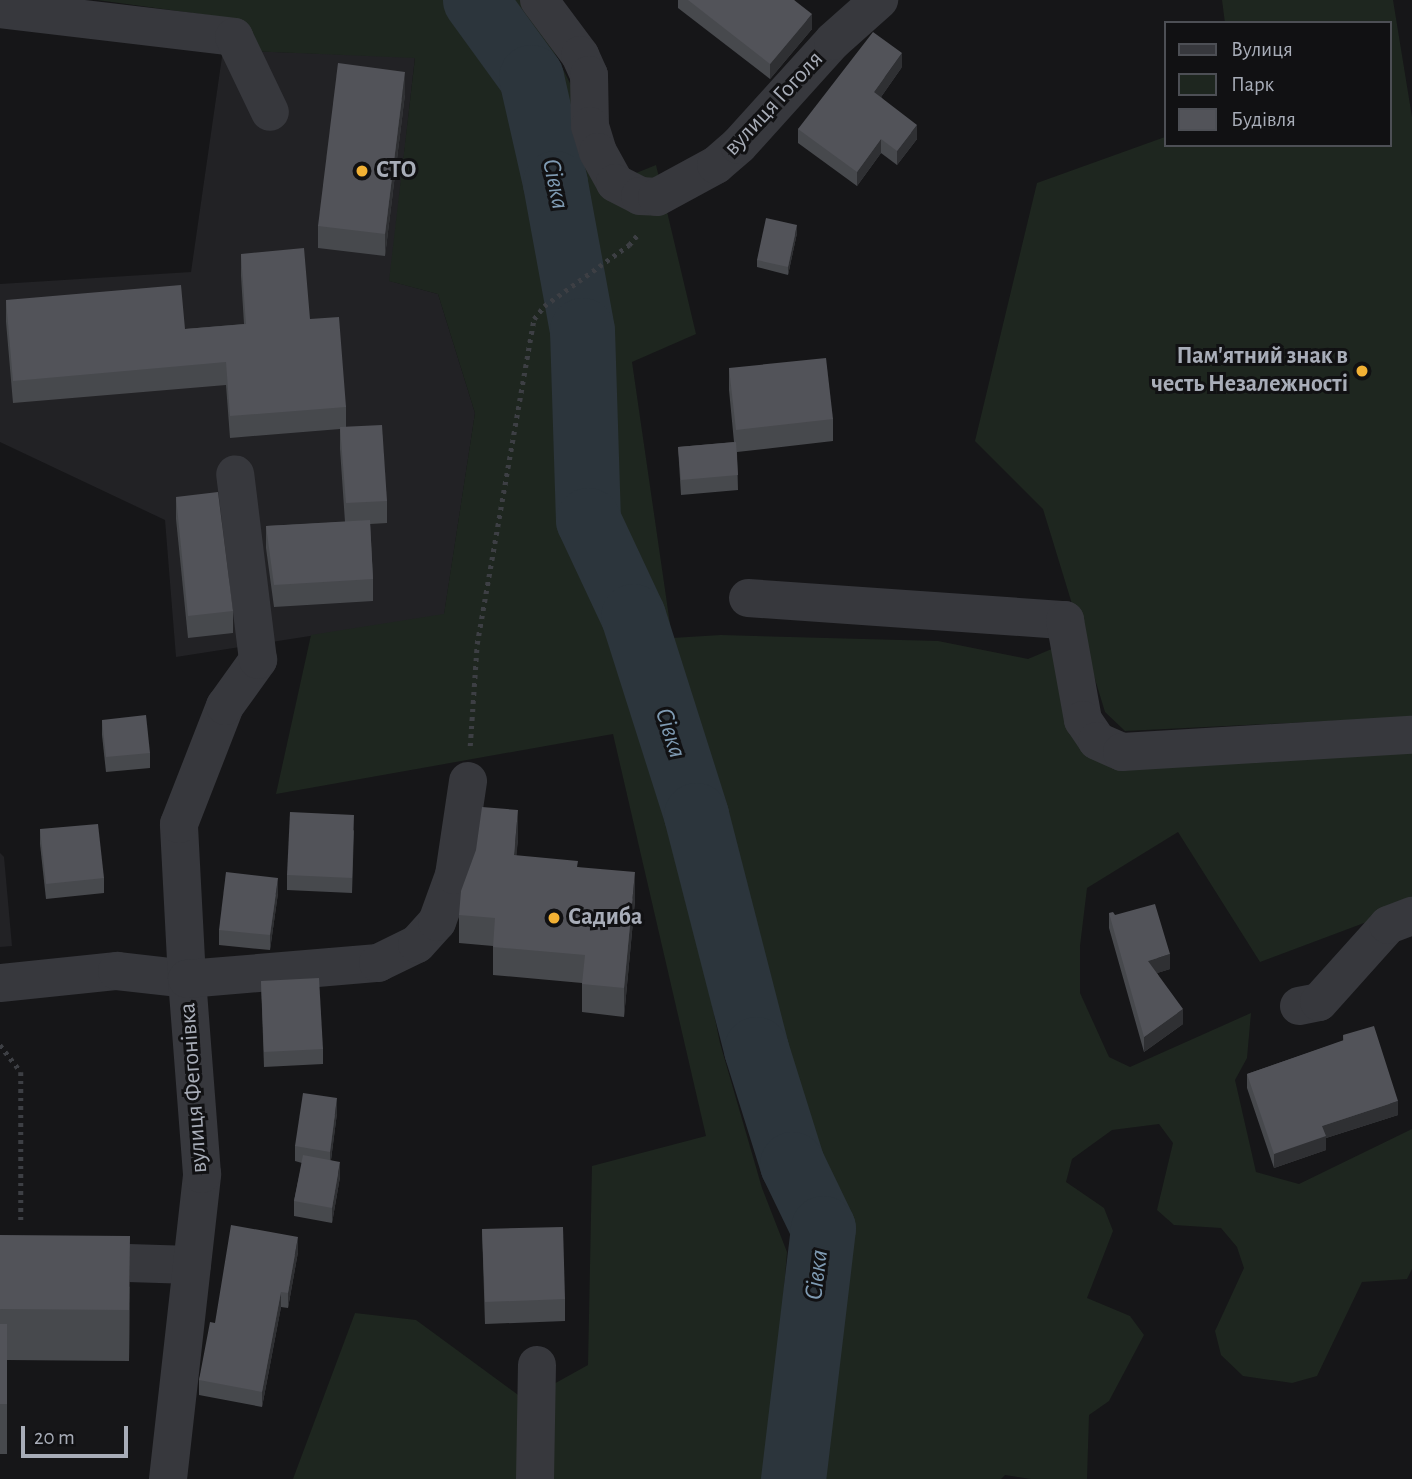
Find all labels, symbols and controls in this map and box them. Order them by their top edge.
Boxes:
legend [1164,21,1391,147]
text: Вулиця [1231,39,1293,60]
street label: вулиця Гоголя [718,46,830,162]
text: Парк [1231,74,1274,95]
text: Будівля [1231,109,1296,130]
water label: Сівка [534,156,576,212]
place label: СТО [376,157,417,185]
marker: СТО [354,163,370,179]
place label: Пам'ятний знак в честь Незалежності [1151,343,1348,399]
marker: Пам'ятний знак в честь Незалежності [1354,363,1370,379]
water label: Сівка [647,704,693,762]
place label: Садиба [568,904,642,932]
marker: Садиба [546,910,562,926]
street label: вулиця Фегонівка [174,1002,214,1174]
water label: Сівка [798,1248,836,1302]
scale bar [24,1412,131,1456]
text: 20 m [34,1427,75,1448]

